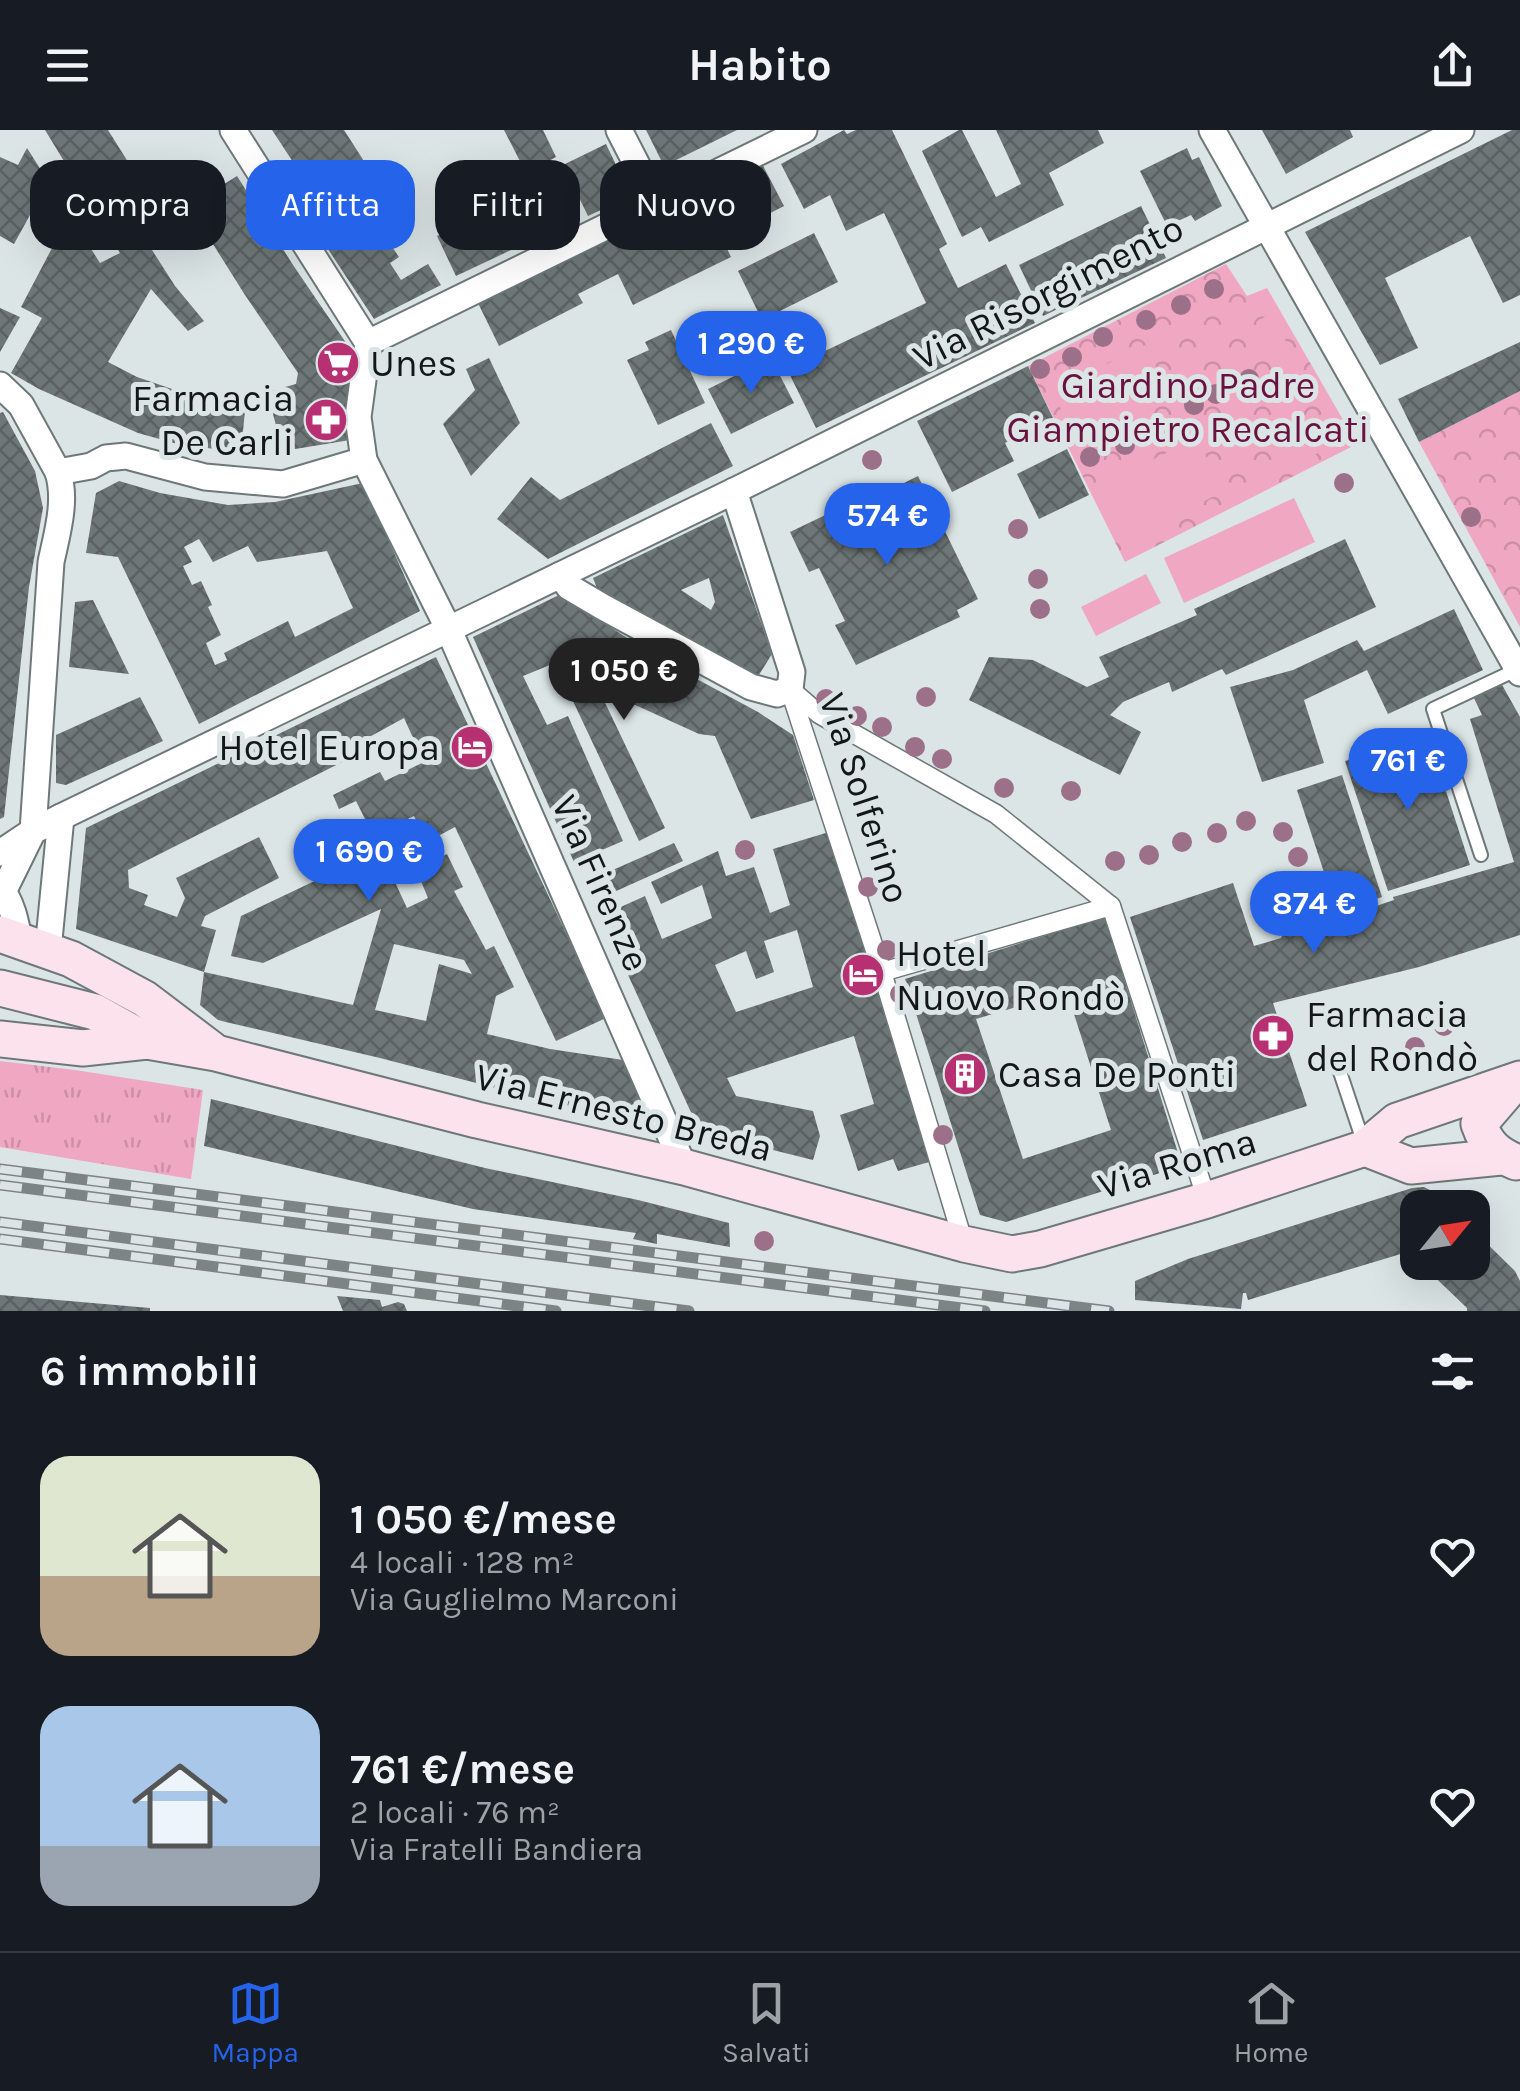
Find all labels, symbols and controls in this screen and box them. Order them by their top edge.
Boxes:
icon: menu [40,38,95,93]
icon: share [1425,38,1480,93]
text: Habito [688,39,832,91]
chip: Compra [30,160,226,250]
chip: Affitta [246,160,415,250]
chip: Filtri [435,160,580,250]
chip: Nuovo [600,160,771,250]
street label: Via Risorgimento [906,205,1191,380]
pin: 1 290 € [659,311,843,396]
text: 1 290 € [698,325,805,362]
supermarket icon: Unes [315,340,361,386]
place label: Unes [370,341,457,386]
park label: Giardino Padre Giampietro Recalcati [1006,363,1370,452]
place label: Farmacia De Carli [132,376,294,465]
pharmacy icon: Farmacia De Carli [303,397,349,443]
pin: 574 € [817,483,957,568]
text: 574 € [846,497,928,534]
pin: 1 050 € [532,638,716,723]
text: 1 050 € [571,652,677,689]
street label: Via Solferino [809,687,920,909]
hotel icon: Hotel Europa [449,724,495,770]
place label: Hotel Europa [218,725,440,770]
pin: 761 € [1338,728,1478,813]
text: 761 € [1370,742,1446,779]
street label: Via Firenze [542,788,659,978]
pin: 1 690 € [277,819,461,904]
text: 1 690 € [315,833,423,870]
pin: 874 € [1244,871,1384,956]
text: 874 € [1272,885,1356,922]
place label: Hotel Nuovo Rondò [896,931,1125,1020]
hotel icon: Hotel Nuovo Rondò [840,952,886,998]
place label: Farmacia del Rondò [1306,992,1478,1081]
pharmacy icon: Farmacia del Rondò [1250,1013,1296,1059]
building icon: Casa De Ponti [942,1051,988,1097]
place label: Casa De Ponti [998,1052,1236,1097]
street label: Via Ernesto Breda [471,1054,777,1171]
street label: Via Roma [1093,1118,1262,1209]
north arrow [1400,1190,1490,1280]
map controls [1400,1190,1490,1280]
icon: filters [1425,1344,1480,1399]
text: 6 immobili [40,1346,260,1396]
text: 1 050 €/mese [350,1494,617,1544]
icon: home [120,1496,240,1616]
icon: heart [1425,1529,1480,1584]
text: 4 locali · 128 m² [350,1544,575,1581]
text: Via Guglielmo Marconi [350,1581,679,1618]
text: 761 €/mese [350,1744,575,1794]
icon: home [120,1746,240,1866]
icon: heart [1425,1779,1480,1834]
text: 2 locali · 76 m² [350,1794,560,1831]
text: Via Fratelli Bandiera [350,1831,643,1868]
tab: Mappa [212,1976,299,2069]
tab: Salvati [722,1976,811,2069]
tab: Home [1234,1976,1308,2069]

